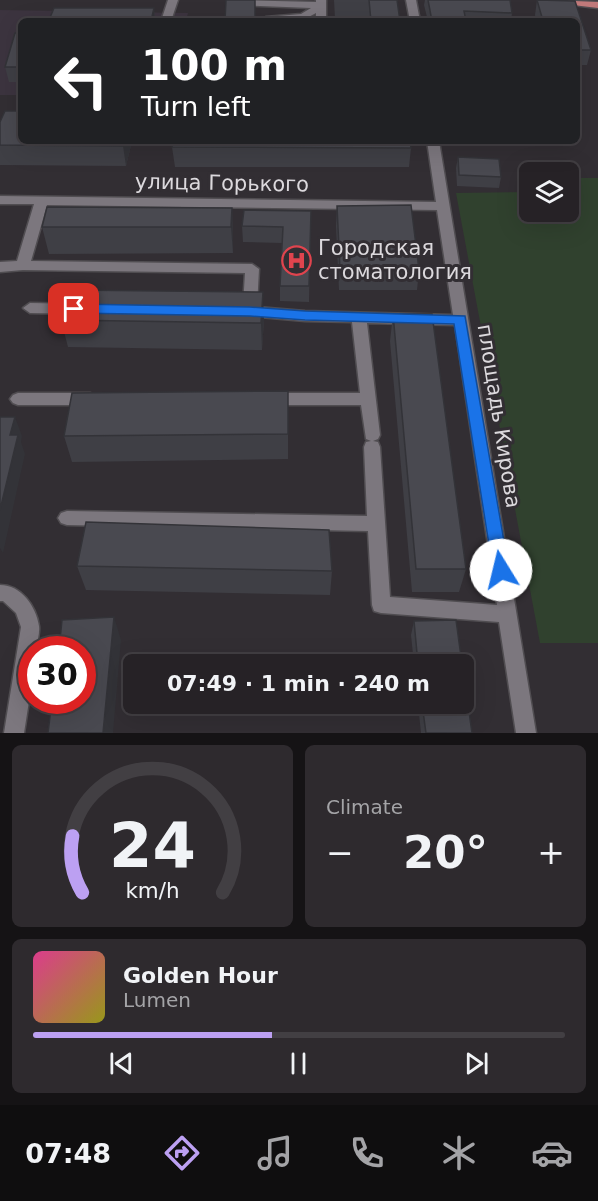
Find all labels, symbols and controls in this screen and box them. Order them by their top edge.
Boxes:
text: 100 m [141,41,287,90]
icon: left [42,42,120,120]
text: Turn left [141,91,251,122]
map controls [519,162,579,222]
button: layers [519,162,579,222]
street label: улица Горького [135,169,309,197]
place label: Городская стоматология [318,236,472,284]
hospital icon: Городская стоматология [281,244,313,276]
pin [48,283,99,334]
icon: arrive [57,292,90,325]
street label: площадь Кирова [473,322,525,510]
position arrow [469,538,533,602]
speed limit sign: 30 [18,636,96,714]
text: 07:49 · 1 min · 240 m [167,671,430,696]
text: Climate [326,795,403,819]
text: 24 [109,809,196,882]
text: 20° [403,826,488,879]
text: − [326,833,354,872]
text: + [537,833,565,872]
text: km/h [125,878,180,903]
text: Golden Hour [123,963,278,988]
text: Lumen [123,988,191,1012]
icon: previous [105,1047,138,1080]
icon: pause [282,1047,315,1080]
icon: next [460,1047,493,1080]
icon: directions [161,1132,203,1174]
icon: music [254,1132,296,1174]
icon: phone [346,1132,388,1174]
icon: climate [438,1132,480,1174]
icon: car [531,1132,573,1174]
text: 07:48 [25,1138,111,1169]

